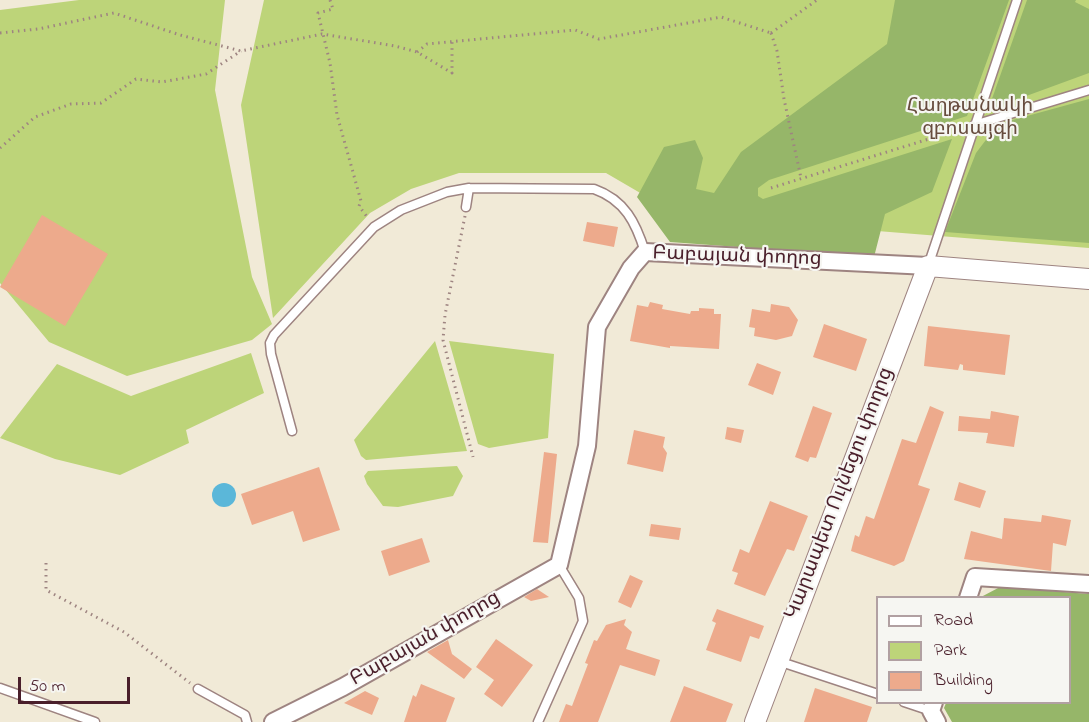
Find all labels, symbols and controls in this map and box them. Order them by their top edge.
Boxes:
park label: Հաղթանակի զբոսայգի [907,96,1033,143]
street label: Բաբայան փողոց [652,243,822,273]
street label: Կարապետ Ուլնեցու փողոց [782,365,900,623]
street label: Բաբայան փողոց [347,587,505,693]
legend [876,596,1071,704]
text: Road [934,608,973,634]
text: Park [934,638,967,664]
scale bar [21,665,134,703]
text: Building [934,668,993,694]
text: 50 m [29,674,66,700]

